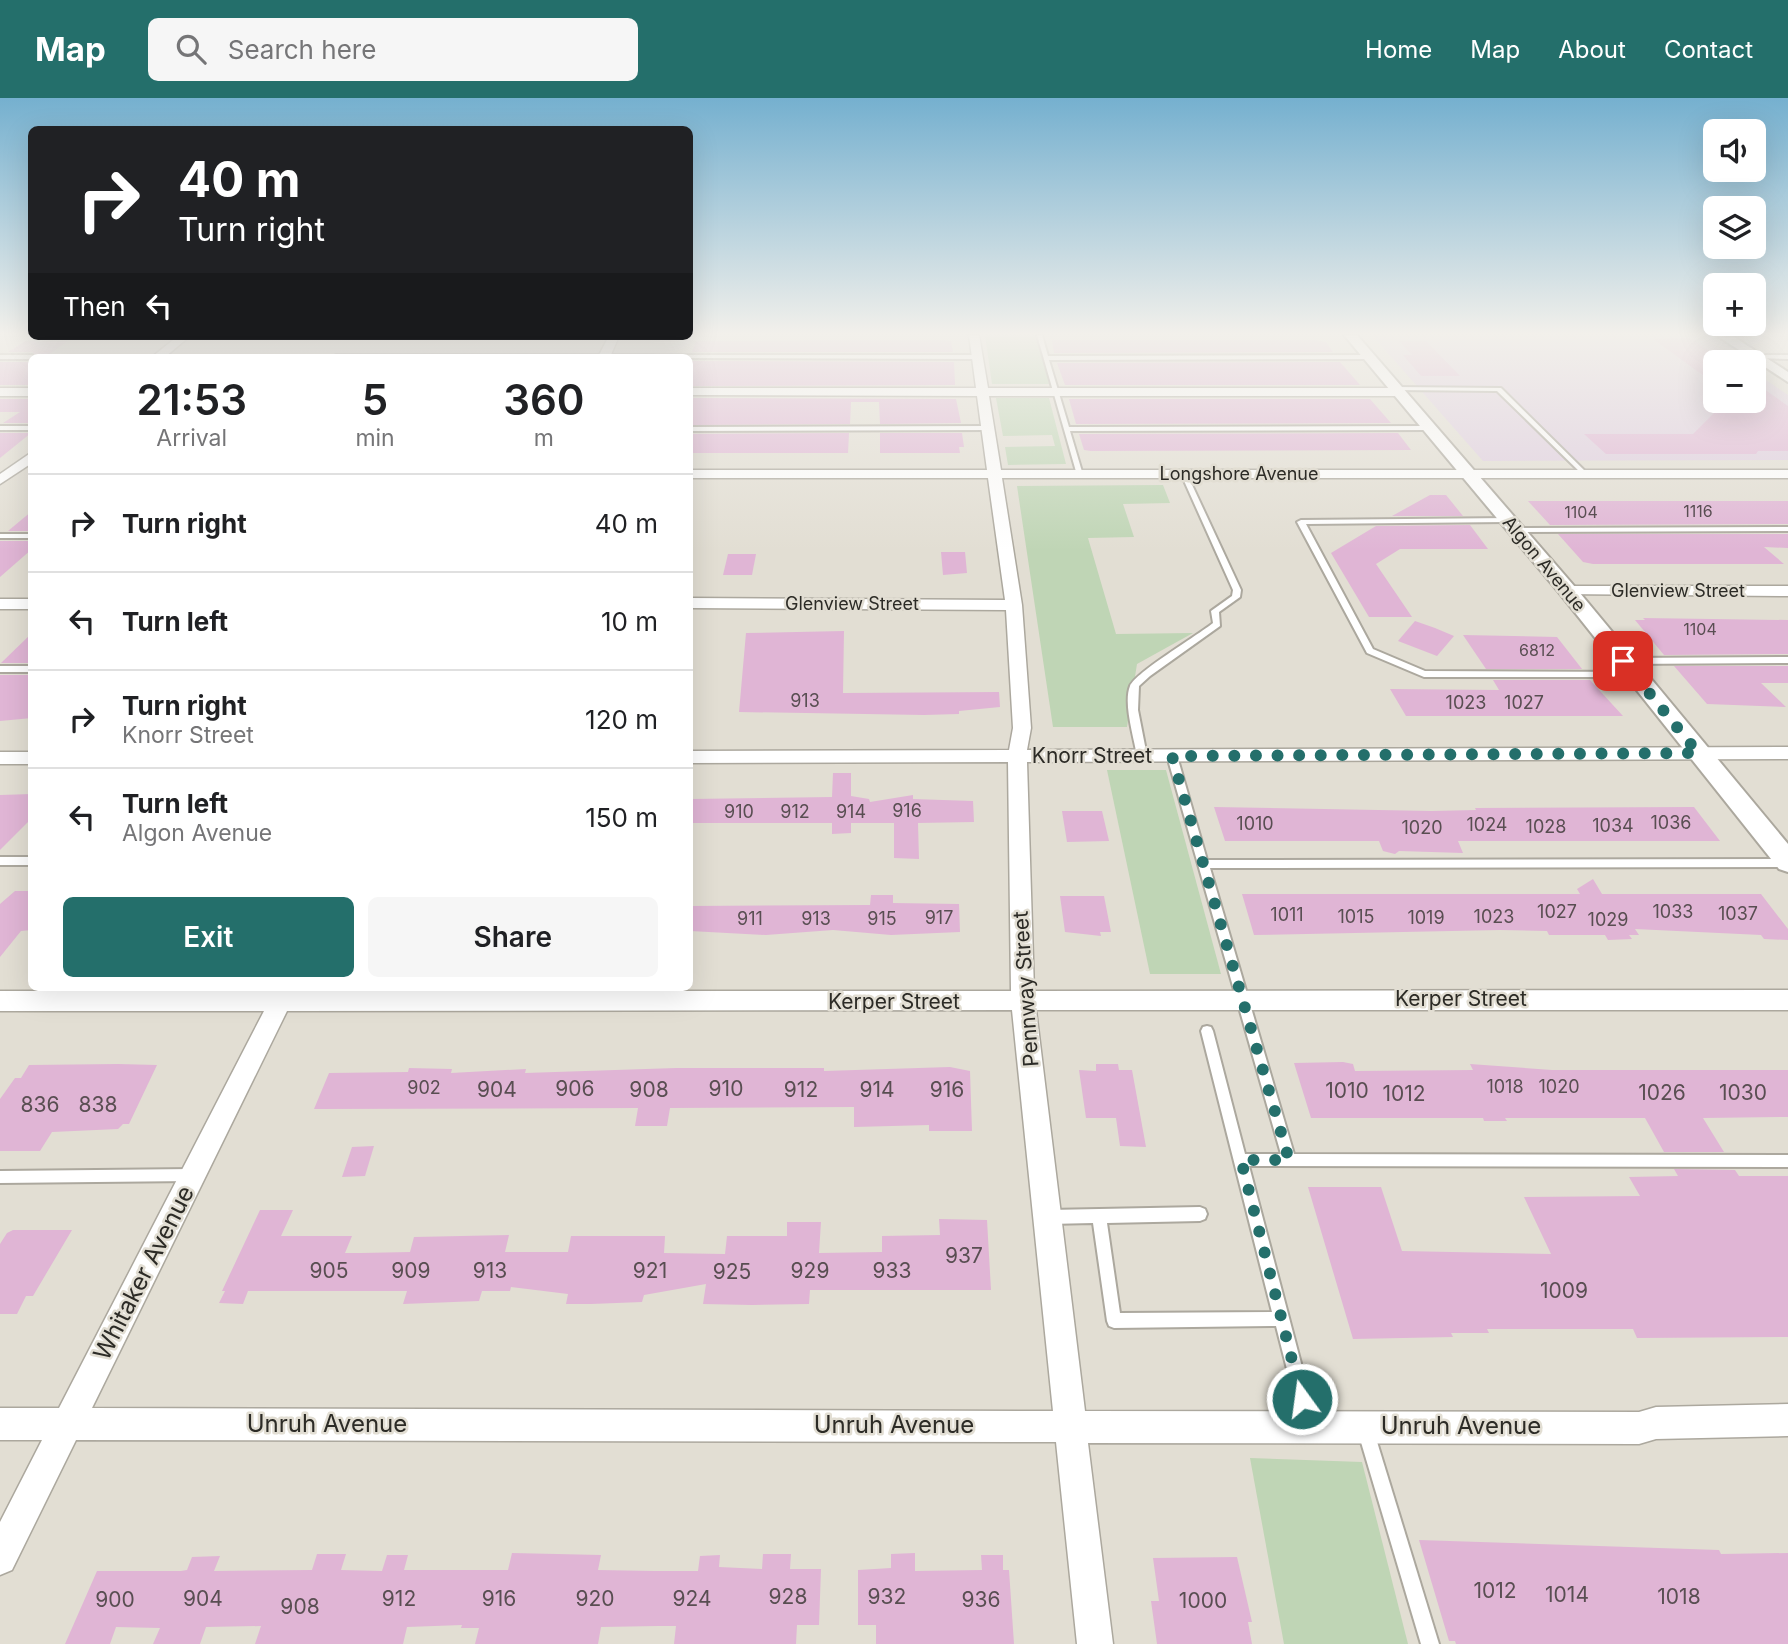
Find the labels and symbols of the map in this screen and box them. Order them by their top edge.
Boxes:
street label: Longshore Avenue [1160,463,1318,484]
house number: 1116 [1683,501,1713,521]
house number: 1104 [1564,502,1598,522]
street label: Algon Avenue [1499,512,1590,615]
street label: Glenview Street [1611,580,1745,601]
street label: Glenview Street [785,593,919,614]
house number: 1104 [1683,619,1717,639]
pin [1593,631,1653,691]
house number: 6812 [1519,640,1555,660]
house number: 913 [790,690,820,711]
house number: 1023 [1446,692,1486,713]
house number: 1027 [1504,692,1544,713]
street label: Knorr Street [1032,743,1152,768]
house number: 916 [892,800,922,821]
house number: 910 [724,801,754,822]
house number: 912 [780,801,810,822]
house number: 914 [836,801,866,822]
house number: 1036 [1651,812,1691,833]
house number: 1010 [1236,813,1274,834]
house number: 1024 [1466,814,1508,835]
house number: 1034 [1592,815,1634,836]
house number: 1028 [1526,816,1566,837]
house number: 1020 [1401,817,1443,838]
house number: 1027 [1537,901,1577,922]
house number: 1033 [1653,901,1693,922]
house number: 1037 [1718,903,1758,924]
house number: 1011 [1270,904,1304,925]
house number: 1015 [1338,906,1374,927]
house number: 1023 [1474,906,1514,927]
house number: 917 [925,907,953,928]
house number: 1019 [1407,907,1445,928]
house number: 911 [737,908,763,929]
house number: 913 [801,908,831,929]
house number: 915 [867,908,897,929]
house number: 1029 [1588,909,1628,930]
street label: Pennway Street [1008,910,1043,1068]
street label: Kerper Street [1395,986,1527,1011]
street label: Kerper Street [828,989,960,1014]
house number: 906 [555,1076,595,1101]
house number: 910 [709,1076,743,1101]
house number: 1018 [1486,1076,1524,1097]
house number: 1020 [1538,1076,1580,1097]
house number: 902 [407,1077,441,1098]
house number: 904 [477,1077,517,1102]
house number: 908 [629,1077,669,1102]
house number: 912 [784,1077,818,1102]
house number: 914 [859,1077,895,1102]
house number: 916 [930,1077,964,1102]
house number: 1010 [1325,1078,1369,1103]
house number: 1026 [1638,1080,1686,1105]
house number: 1030 [1719,1080,1767,1105]
house number: 1012 [1382,1081,1426,1106]
house number: 836 [21,1092,60,1117]
house number: 838 [79,1092,117,1117]
street label: Whitaker Avenue [87,1181,200,1365]
house number: 937 [945,1243,983,1268]
house number: 905 [309,1258,349,1283]
house number: 909 [391,1258,431,1283]
house number: 913 [473,1258,507,1283]
house number: 921 [633,1258,667,1283]
house number: 929 [791,1258,829,1283]
house number: 933 [873,1258,911,1283]
house number: 925 [713,1259,751,1284]
house number: 1009 [1540,1278,1588,1303]
position arrow [1265,1362,1339,1436]
street label: Unruh Avenue [247,1409,407,1438]
street label: Unruh Avenue [814,1410,974,1439]
street label: Unruh Avenue [1381,1411,1541,1440]
house number: 1012 [1473,1578,1517,1603]
house number: 1014 [1545,1582,1589,1607]
house number: 928 [769,1584,807,1609]
house number: 932 [868,1584,906,1609]
house number: 1018 [1657,1584,1701,1609]
house number: 904 [183,1586,223,1611]
house number: 912 [382,1586,416,1611]
house number: 916 [482,1586,516,1611]
house number: 920 [575,1586,615,1611]
house number: 924 [672,1586,712,1611]
house number: 900 [95,1587,135,1612]
house number: 936 [961,1587,1001,1612]
house number: 1000 [1179,1588,1227,1613]
house number: 908 [280,1594,320,1619]

